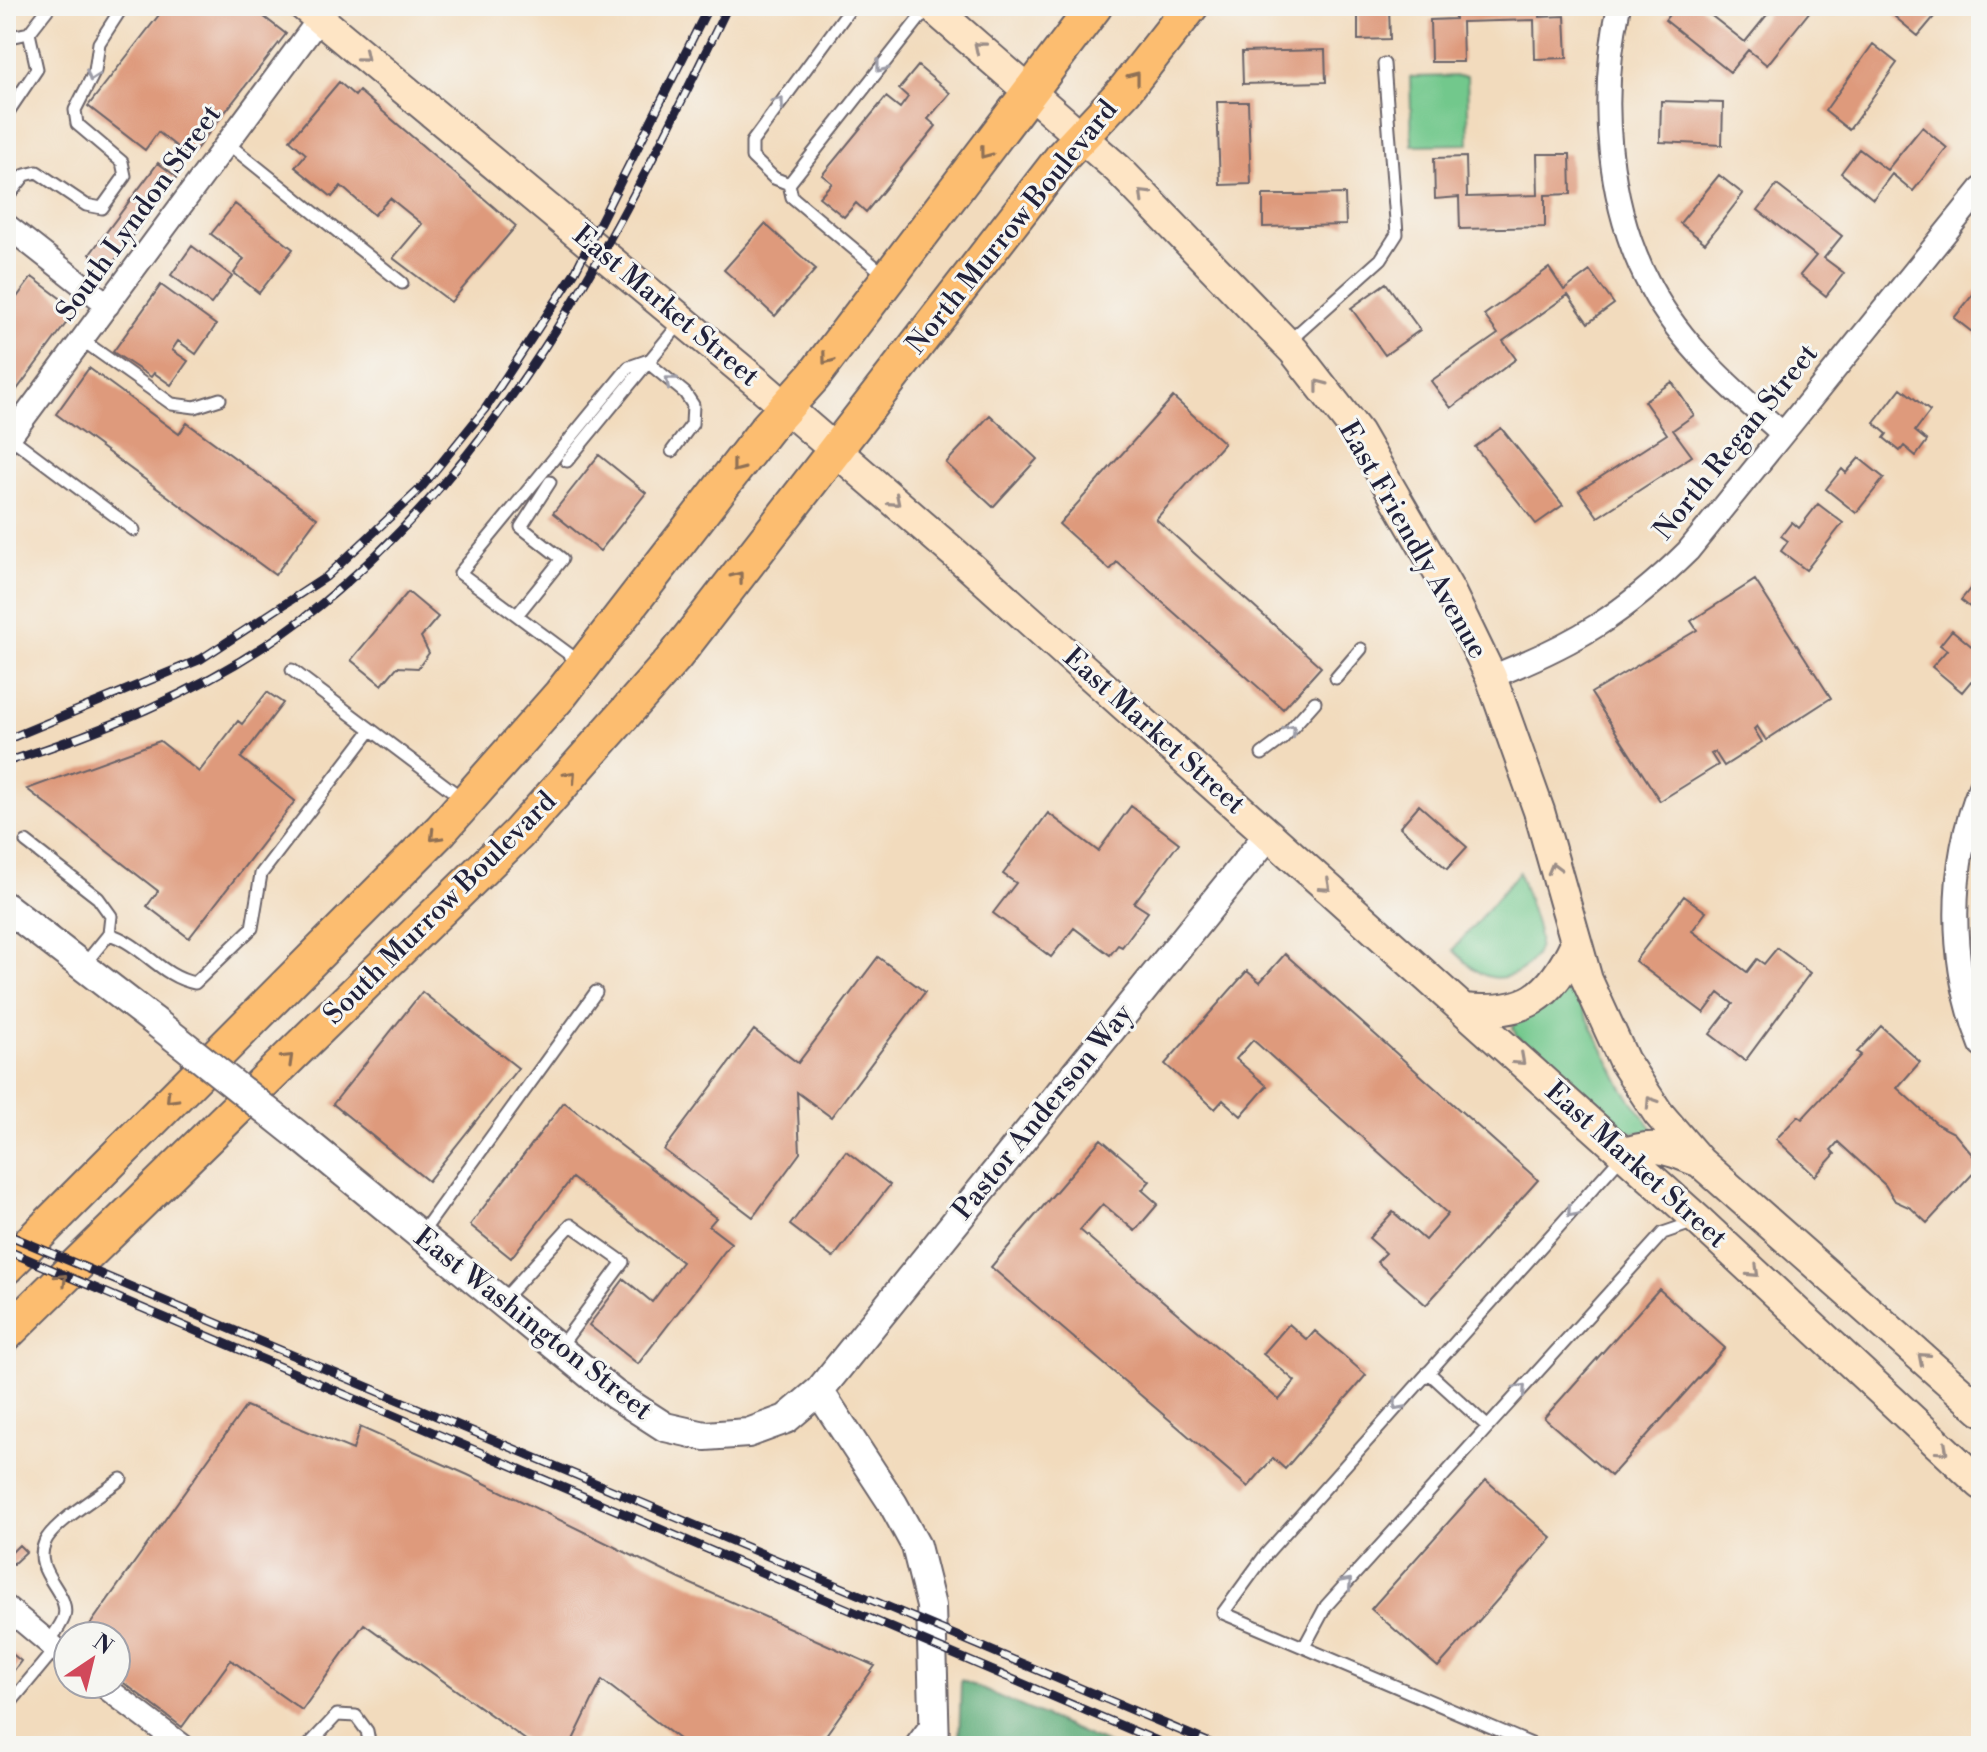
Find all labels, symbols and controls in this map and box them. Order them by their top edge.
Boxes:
one-way arrow [974,42,988,57]
one-way arrow [355,46,369,61]
one-way arrow [877,58,891,73]
one-way arrow [85,68,101,82]
one-way arrow [1125,72,1140,86]
street label: North Murrow Boulevard [899,93,1125,361]
one-way arrow [770,96,784,111]
street label: South Lyndon Street [49,98,229,328]
one-way arrow [981,144,995,159]
one-way arrow [1138,190,1153,204]
street label: East Market Street [566,218,766,394]
street label: North Regan Street [1646,337,1826,547]
one-way arrow [822,350,836,365]
one-way arrow [665,376,679,391]
one-way arrow [1316,379,1330,394]
street label: East Friendly Avenue [1331,415,1495,665]
one-way arrow [732,458,747,472]
one-way arrow [886,491,901,505]
one-way arrow [728,572,743,586]
street label: East Market Street [1056,640,1252,822]
one-way arrow [1281,724,1295,739]
one-way arrow [562,771,576,786]
street label: South Murrow Boulevard [316,784,564,1032]
one-way arrow [430,827,444,841]
one-way arrow [1547,861,1563,875]
one-way arrow [1317,877,1332,891]
street label: Pastor Anderson Way [945,997,1141,1227]
one-way arrow [1511,1050,1525,1065]
one-way arrow [279,1054,293,1068]
street label: East Market Street [1538,1074,1734,1256]
one-way arrow [166,1089,180,1103]
one-way arrow [1645,1097,1660,1111]
one-way arrow [1567,1202,1581,1217]
street label: East Washington Street [407,1220,659,1428]
one-way arrow [1745,1263,1759,1278]
one-way arrow [53,1274,67,1288]
one-way arrow [1917,1353,1932,1368]
one-way arrow [1511,1384,1525,1399]
one-way arrow [1393,1396,1408,1411]
one-way arrow [1934,1441,1949,1455]
one-way arrow [1337,1577,1352,1592]
north arrow [52,1620,132,1700]
text: N [88,1629,118,1661]

